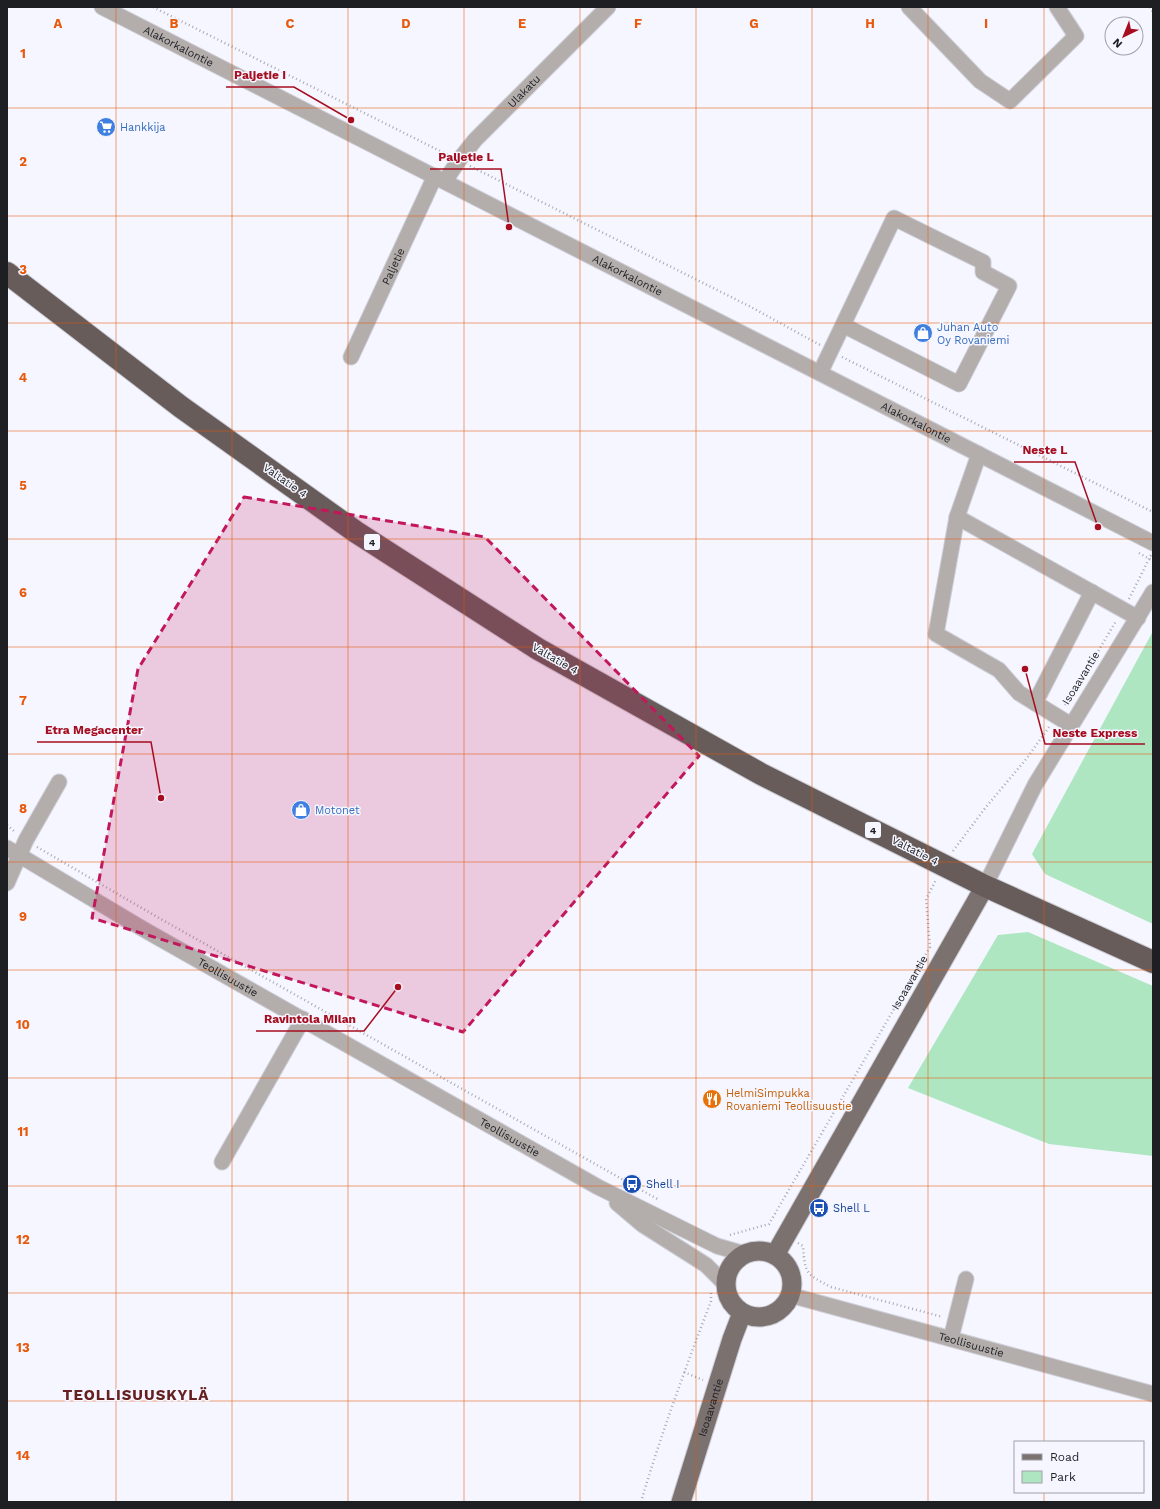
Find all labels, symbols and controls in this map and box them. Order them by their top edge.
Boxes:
text: A [54,16,63,31]
text: B [170,16,179,31]
text: C [286,16,295,31]
text: D [401,16,411,31]
text: E [518,16,526,31]
text: F [634,16,642,31]
text: G [749,16,759,31]
text: H [865,16,875,31]
text: I [984,16,988,31]
north arrow [1104,16,1144,56]
street label: Alakorkalontie [141,23,216,69]
text: N [1110,35,1125,50]
text: 1 [20,46,26,61]
callout: Paljetie I [226,63,294,87]
text: Paljetie I [234,68,286,82]
street label: Ulakatu [505,72,543,110]
supermarket icon: Hankkija [95,116,117,138]
place label: Hankkija [120,121,166,134]
callout: Paljetie L [430,145,501,169]
text: Paljetie L [438,150,494,164]
text: 2 [19,154,27,169]
street label: Paljetie [379,246,407,287]
street label: Alakorkalontie [590,252,665,298]
text: 3 [19,262,27,277]
place label: Juhan Auto Oy Rovaniemi [937,321,1009,347]
shop icon: Juhan Auto Oy Rovaniemi [912,322,934,344]
text: 4 [19,370,28,385]
street label: Alakorkalontie [879,399,953,446]
callout: Neste L [1014,438,1075,462]
text: Neste L [1022,443,1068,457]
street label: Valtatie 4 [260,461,310,501]
text: 5 [19,478,27,493]
road number: 4 [364,534,380,550]
text: 6 [19,585,27,600]
street label: Valtatie 4 [530,641,580,677]
street label: Isoaavantie [1060,649,1102,707]
text: 7 [19,693,27,708]
callout: Etra Megacenter [37,718,151,742]
callout: Neste Express [1045,720,1145,744]
text: Etra Megacenter [45,723,144,737]
text: Neste Express [1053,726,1138,740]
shop icon: Motonet [290,799,312,821]
text: 8 [19,801,27,816]
place label: Motonet [315,804,360,817]
road number: 4 [865,822,881,838]
street label: Valtatie 4 [889,834,941,868]
text: 9 [19,909,27,924]
street label: Isoaavantie [889,953,930,1012]
street label: Teollisuustie [196,955,260,999]
callout: Ravintola Milan [256,1007,364,1031]
text: Ravintola Milan [264,1012,356,1026]
text: 10 [16,1017,30,1032]
place label: HelmiSimpukka Rovaniemi Teollisuustie [726,1087,852,1113]
restaurant icon: HelmiSimpukka Rovaniemi Teollisuustie [701,1088,723,1110]
street label: Teollisuustie [477,1115,542,1159]
text: 11 [17,1124,29,1139]
bus stop icon: Shell I [621,1173,643,1195]
place label: Shell I [646,1178,680,1191]
bus stop icon: Shell L [808,1197,830,1219]
place label: Shell L [833,1202,870,1215]
text: 12 [16,1232,30,1247]
street label: Teollisuustie [937,1329,1006,1360]
text: 13 [16,1340,30,1355]
street label: Isoaavantie [695,1377,726,1438]
district label: TEOLLISUUSKYLÄ [63,1386,209,1404]
legend [1014,1441,1144,1493]
text: 14 [16,1448,31,1463]
text: Road [1050,1450,1079,1464]
text: Park [1050,1470,1076,1484]

